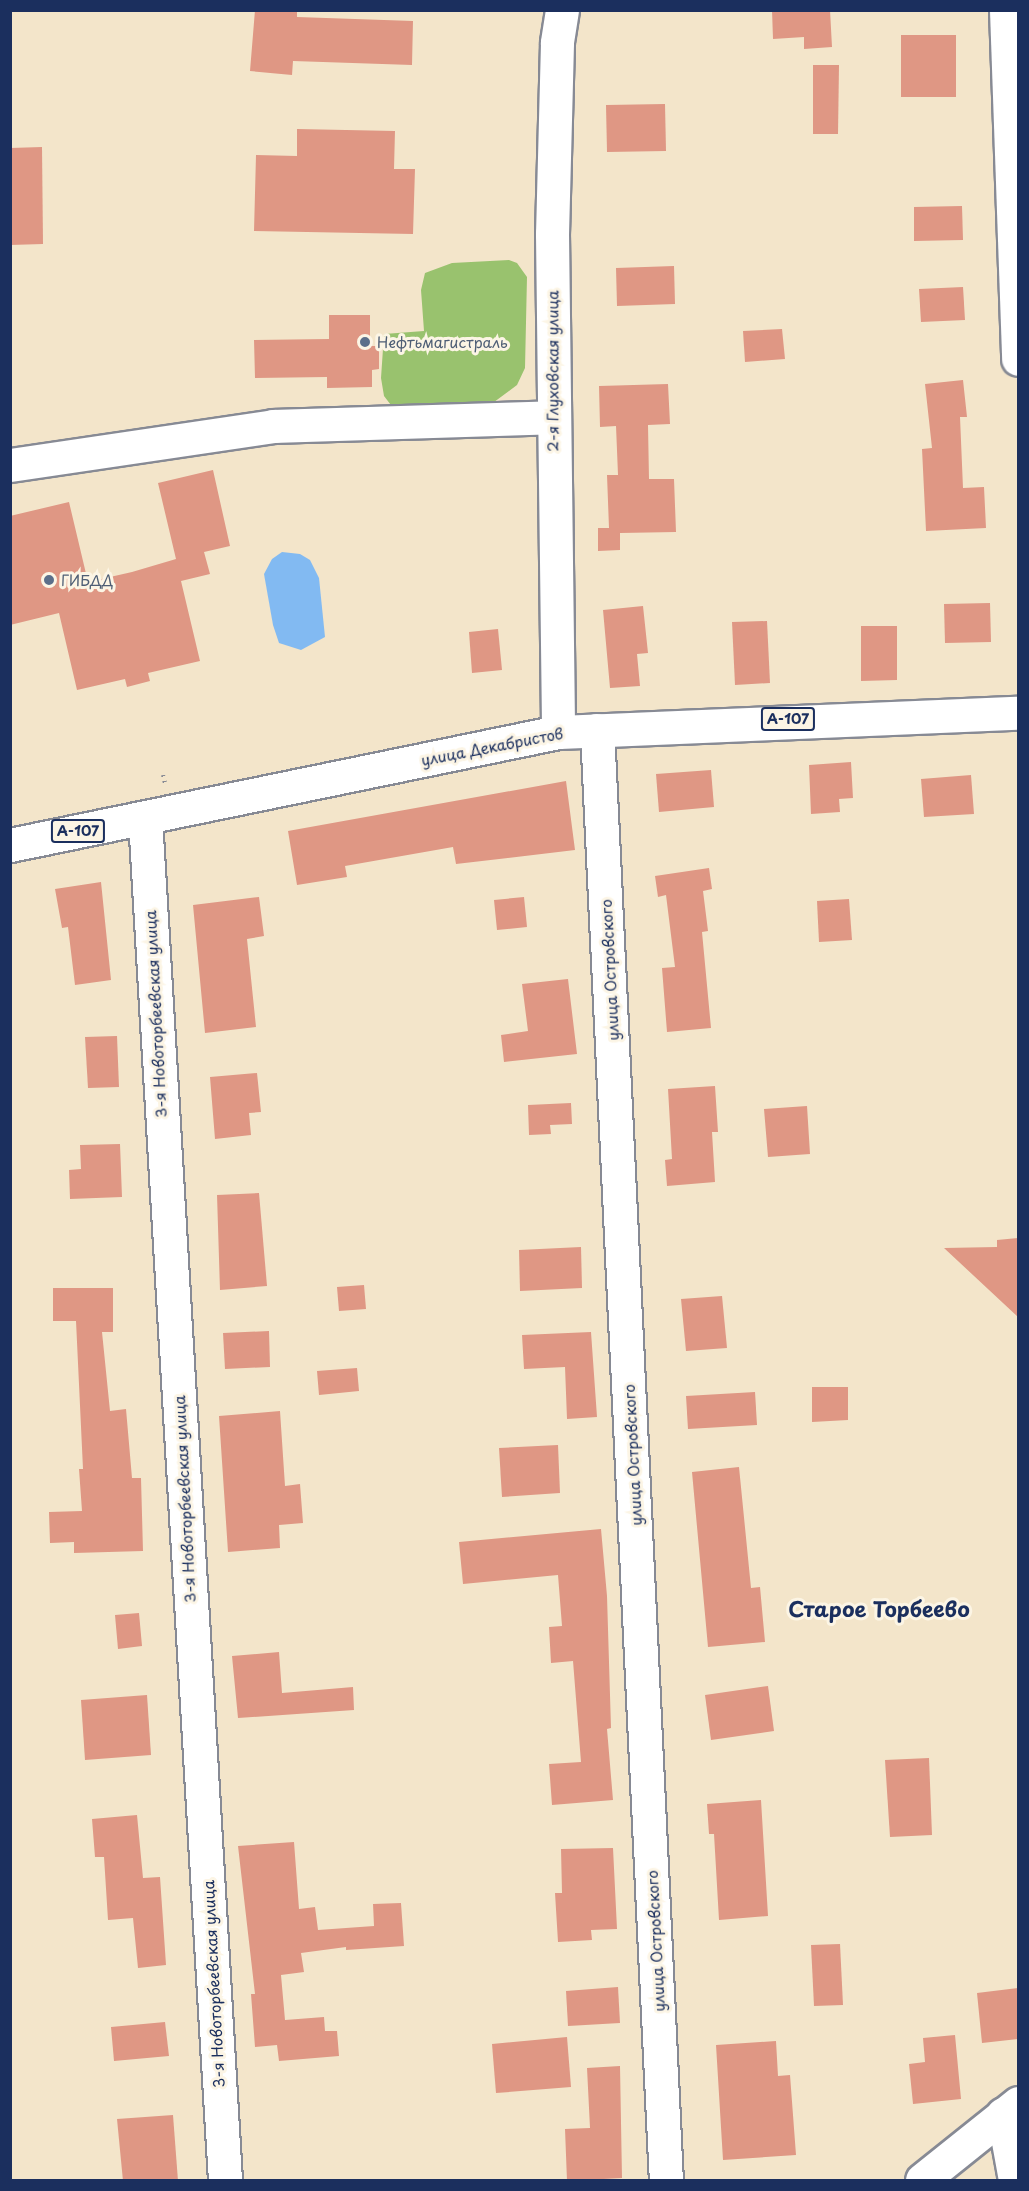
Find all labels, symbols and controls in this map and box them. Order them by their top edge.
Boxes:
street label: 2-я Глуховская улица [543,290,561,452]
place label: Нефтьмагистраль [377,333,508,351]
marker: Нефтьмагистраль [358,335,372,349]
place label: ГИБДД [61,571,113,589]
marker: ГИБДД [42,573,56,587]
road number: А-107 [760,708,816,730]
street label: улица Декабристов [419,723,565,769]
road number: А-107 [50,820,106,842]
street label: улица Островского [596,898,622,1042]
street label: 3-я Новоторбеевская улица [141,909,169,1119]
street label: улица Островского [619,1383,645,1527]
street label: 3-я Новоторбеевская улица [170,1394,198,1604]
district label: Старое Торбеево [788,1595,970,1621]
street label: улица Островского [642,1869,668,2013]
street label: 3-я Новоторбеевская улица [199,1879,227,2089]

